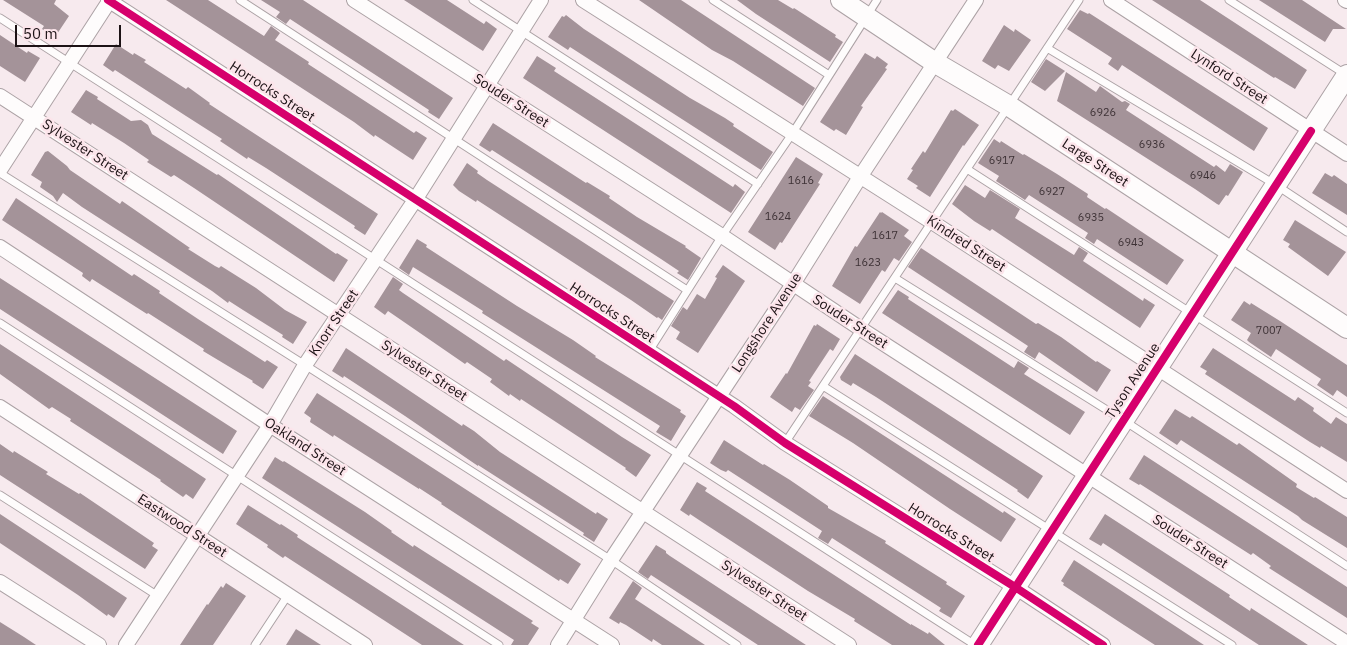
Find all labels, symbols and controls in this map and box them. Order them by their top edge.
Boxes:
scale bar [18,15,124,47]
text: 50 m [23,24,58,43]
street label: Lynford Street [1187,46,1271,108]
street label: Horrocks Street [226,58,318,126]
street label: Souder Street [470,70,552,132]
house number: 6926 [1090,106,1116,120]
street label: Sylvester Street [39,116,131,184]
street label: Large Street [1059,135,1131,191]
house number: 6936 [1139,138,1165,152]
house number: 6917 [989,154,1015,168]
house number: 6946 [1190,169,1216,183]
house number: 1616 [788,174,814,188]
house number: 6927 [1039,185,1065,199]
house number: 1624 [765,210,791,224]
house number: 6935 [1078,211,1104,225]
street label: Kindred Street [923,212,1009,276]
house number: 1617 [872,229,898,243]
house number: 6943 [1118,236,1144,250]
house number: 1623 [855,256,881,270]
street label: Longshore Avenue [729,270,805,376]
street label: Horrocks Street [566,279,658,347]
street label: Knorr Street [306,287,362,359]
street label: Souder Street [809,291,891,353]
house number: 7007 [1256,324,1282,338]
street label: Sylvester Street [378,337,470,405]
street label: Tyson Avenue [1102,340,1164,422]
street label: Oakland Street [261,414,349,480]
street label: Eastwood Street [134,491,230,561]
street label: Horrocks Street [905,500,997,566]
street label: Souder Street [1149,511,1231,573]
street label: Sylvester Street [718,557,810,625]

